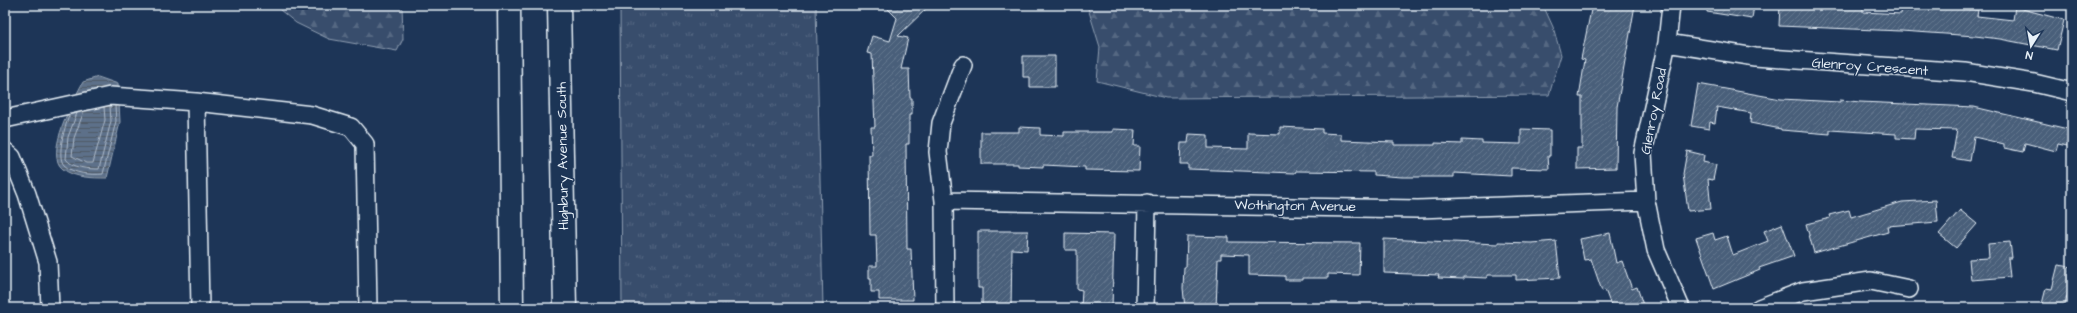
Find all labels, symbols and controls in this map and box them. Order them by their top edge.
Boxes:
north arrow [2011,26,2051,66]
text: N [2024,47,2034,63]
street label: Glenroy Crescent [1811,53,1929,81]
street label: Glenroy Road [1636,66,1672,156]
street label: Highbury Avenue South [552,82,574,230]
street label: Wothington Avenue [1234,195,1356,217]

